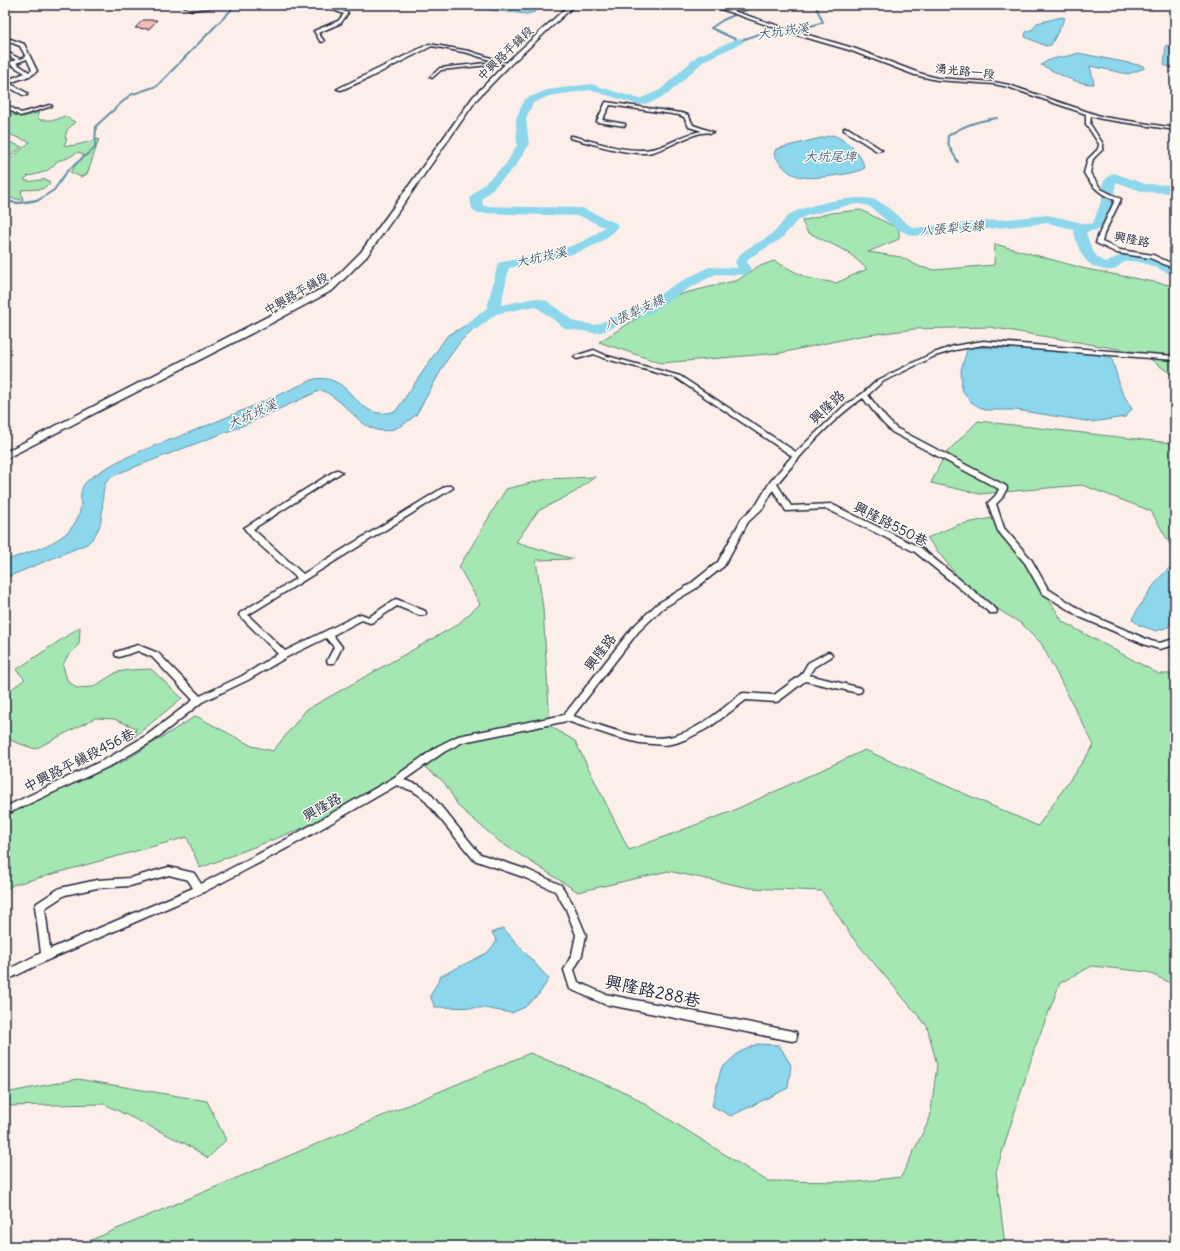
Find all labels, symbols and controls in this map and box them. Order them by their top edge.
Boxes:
water label: 大坑崁溪 [756,19,811,43]
street label: 中興路平鎮段 [474,23,536,83]
street label: 湧光路一段 [934,60,996,82]
water label: 大坑尾埤 [804,148,857,165]
water label: 八張犁支線 [919,217,986,239]
street label: 興隆路 [1113,228,1151,250]
water label: 大坑崁溪 [514,243,569,271]
street label: 中興路平鎮段 [261,269,331,317]
water label: 八張犁支線 [601,290,668,333]
street label: 興隆路 [806,386,848,428]
water label: 大坑崁溪 [225,395,280,432]
street label: 興隆路550巷 [851,498,932,551]
street label: 興隆路 [580,630,620,674]
street label: 中興路平鎮段456巷 [20,724,138,796]
street label: 興隆路 [299,789,345,825]
street label: 興隆路288巷 [603,970,704,1012]

